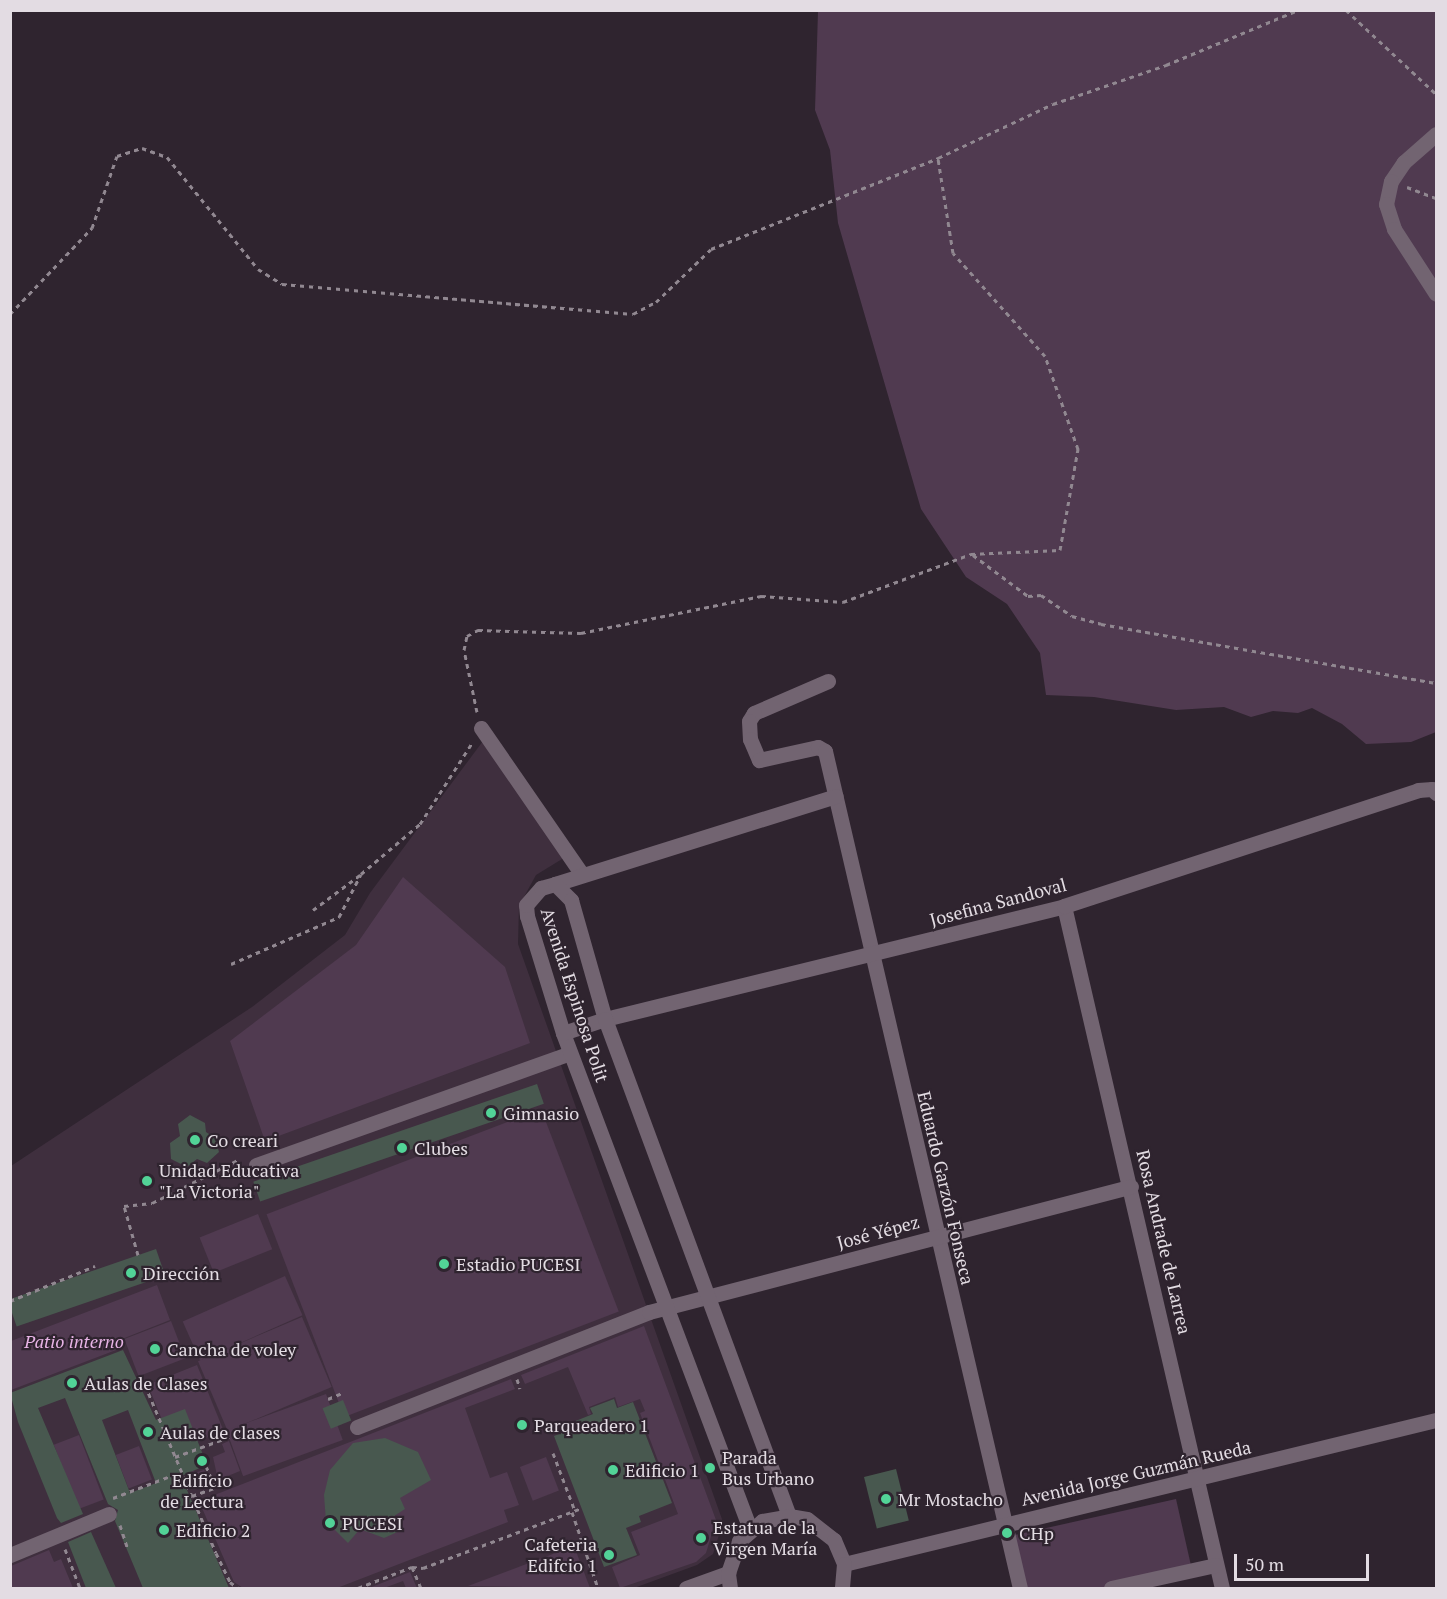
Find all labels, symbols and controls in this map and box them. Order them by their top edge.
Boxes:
street label: Josefina Sandoval [927,873,1069,931]
street label: Avenida Espinosa Polit [537,905,613,1085]
street label: Eduardo Garzón Fonseca [913,1089,979,1287]
place label: Gimnasio [503,1102,579,1124]
marker: Gimnasio [484,1106,498,1120]
place label: Co creari [207,1129,278,1151]
marker: Co creari [188,1133,202,1147]
place label: Clubes [414,1137,468,1159]
marker: Clubes [395,1141,409,1155]
street label: Rosa Andrade de Larrea [1132,1147,1196,1337]
place label: Unidad Educativa "La Victoria" [159,1160,299,1202]
marker: Unidad Educativa "La Victoria" [140,1174,154,1188]
street label: José Yépez [835,1211,921,1253]
place label: Estadio PUCESI [456,1253,581,1275]
marker: Estadio PUCESI [437,1257,451,1271]
place label: Dirección [143,1262,220,1284]
marker: Dirección [124,1266,138,1280]
park label: Patio interno [24,1330,124,1352]
place label: Cancha de voley [167,1338,296,1360]
marker: Cancha de voley [148,1342,162,1356]
place label: Aulas de Clases [84,1372,207,1394]
marker: Aulas de Clases [65,1376,79,1390]
place label: Parqueadero 1 [534,1414,649,1436]
marker: Parqueadero 1 [515,1418,529,1432]
place label: Aulas de clases [160,1421,280,1443]
marker: Aulas de clases [141,1425,155,1439]
street label: Avenida Jorge Guzmán Rueda [1019,1436,1253,1510]
place label: Parada Bus Urbano [722,1447,814,1490]
marker: Edificio de Lectura [195,1454,209,1468]
place label: Edificio 1 [625,1459,699,1481]
marker: Parada Bus Urbano [703,1461,717,1475]
marker: Edificio 1 [606,1463,620,1477]
place label: Edificio de Lectura [160,1470,244,1512]
place label: Mr Mostacho [898,1488,1003,1510]
marker: Mr Mostacho [879,1492,893,1506]
place label: PUCESI [342,1512,403,1534]
marker: PUCESI [323,1516,337,1530]
place label: Estatua de la Virgen María [713,1517,817,1559]
place label: Edificio 2 [176,1519,250,1541]
place label: CHp [1019,1522,1054,1544]
marker: Edificio 2 [157,1523,171,1537]
marker: CHp [1000,1526,1014,1540]
marker: Estatua de la Virgen María [694,1531,708,1545]
place label: Cafeteria Edifcio 1 [524,1534,597,1576]
scale bar [1237,1542,1372,1580]
marker: Cafeteria Edifcio 1 [602,1548,616,1562]
text: 50 m [1245,1552,1284,1576]

